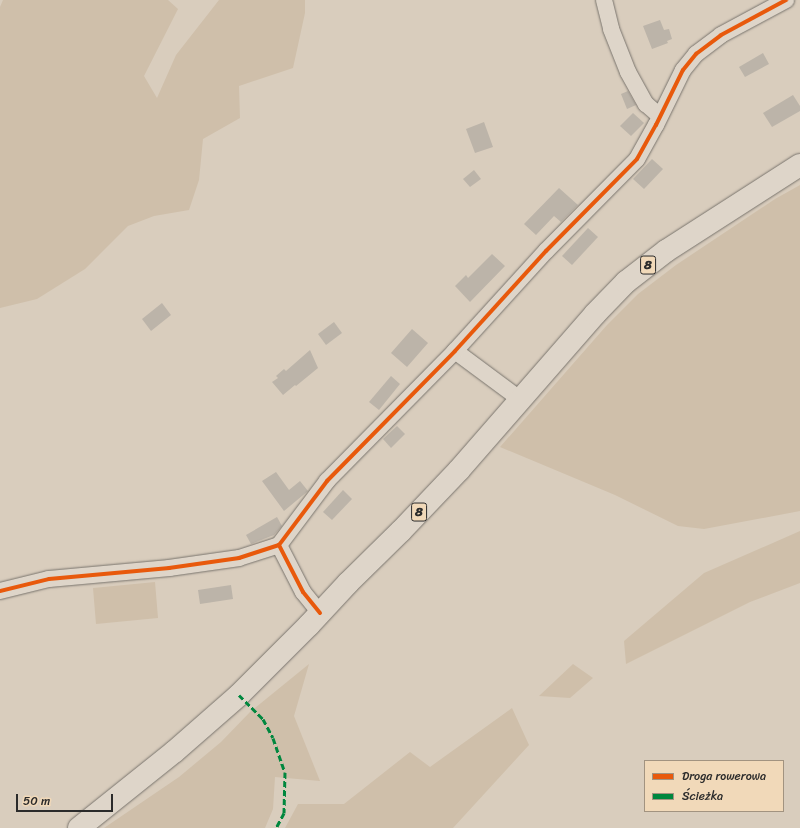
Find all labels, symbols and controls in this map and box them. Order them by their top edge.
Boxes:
road number: 8 [640,254,656,276]
road number: 8 [411,501,427,523]
legend [644,760,784,812]
text: Droga rowerowa [682,765,766,787]
text: Ścieżka [682,785,723,807]
scale bar [18,786,115,812]
text: 50 m [23,790,50,812]

